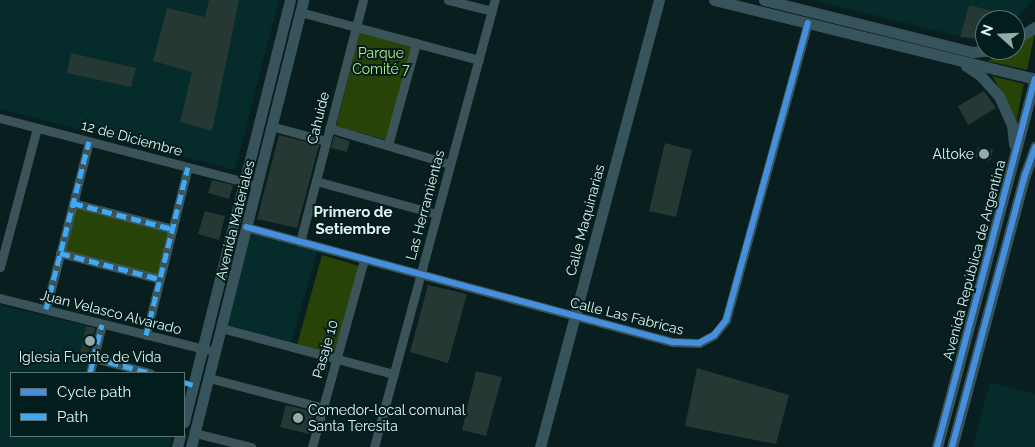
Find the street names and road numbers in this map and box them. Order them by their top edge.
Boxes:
street label: Cahuide [303,90,333,146]
street label: 12 de Diciembre [80,116,184,160]
street label: Las Herramientas [402,148,448,262]
street label: Avenida República de Argentina [939,158,1009,362]
street label: Avenida Materiales [212,159,258,281]
street label: Calle Maquinarias [562,162,608,278]
street label: Juan Velasco Alvarado [38,286,184,338]
street label: Calle Las Fabricas [568,294,686,338]
street label: Pasaje 10 [309,318,341,380]

